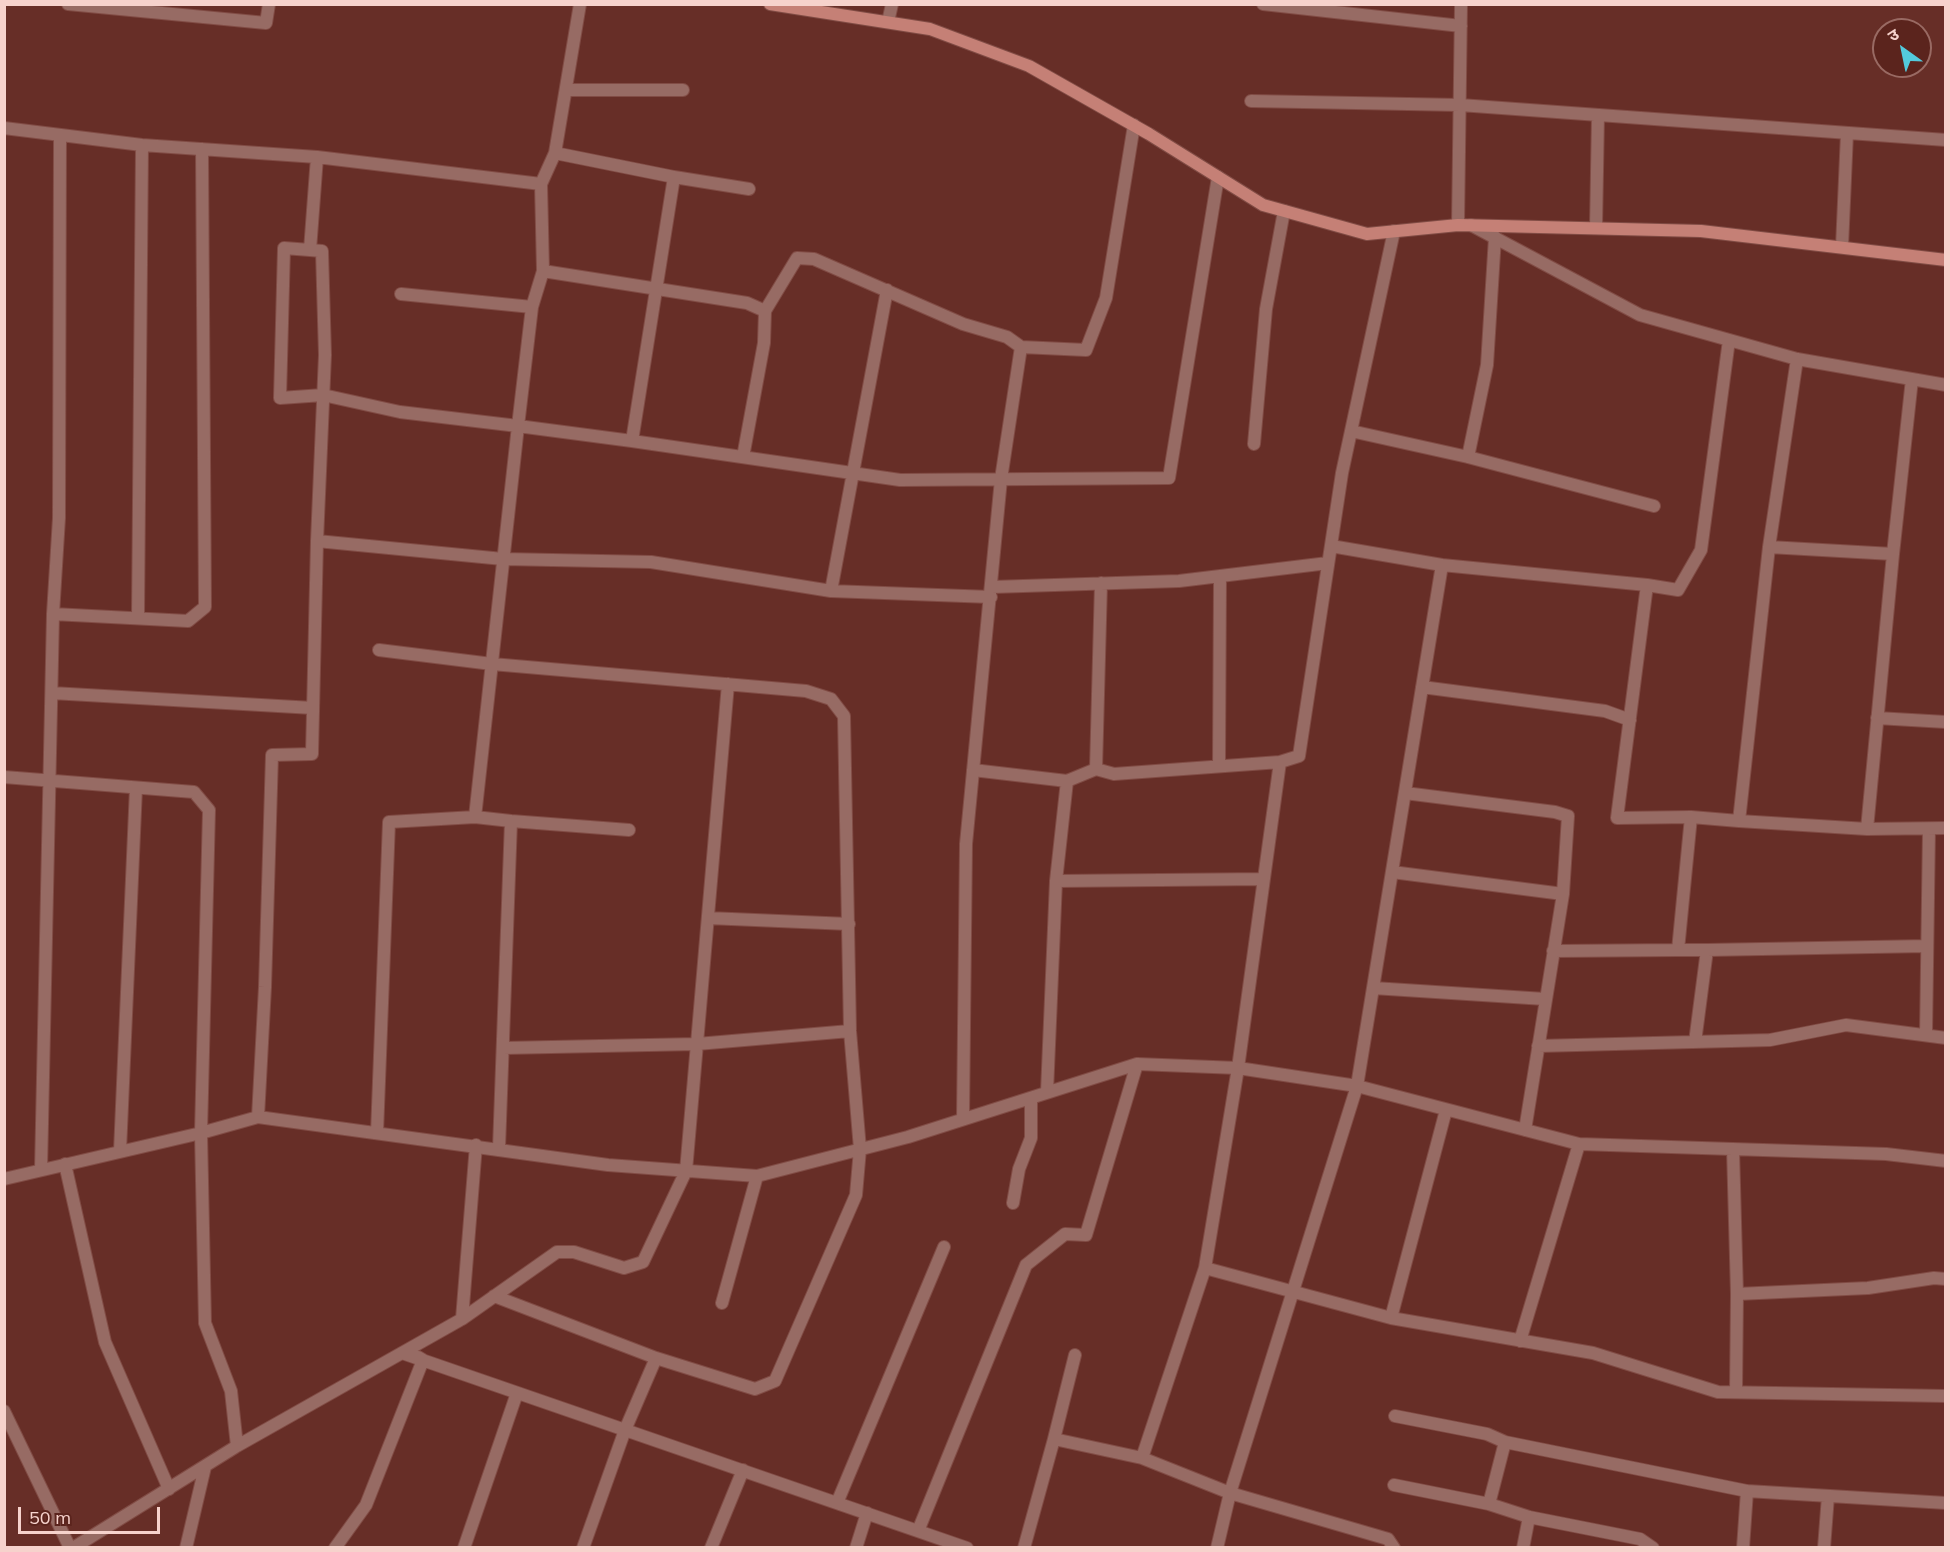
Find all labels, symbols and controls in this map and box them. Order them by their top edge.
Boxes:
north arrow [1872,18,1932,78]
text: उ [1884,24,1903,46]
scale bar [21,1495,164,1533]
text: 50 m [29,1506,71,1529]

